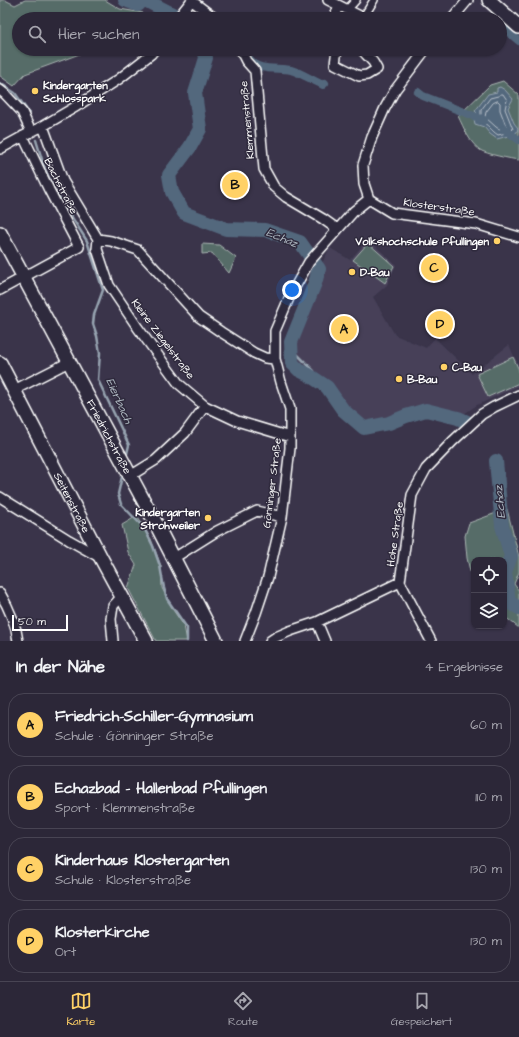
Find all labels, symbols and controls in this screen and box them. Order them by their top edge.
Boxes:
search box [12,12,507,56]
icon: search [26,23,48,45]
text: Hier suchen [58,24,139,45]
place label: Kindergarten Schlosspark [42,78,108,107]
street label: Klemmenstraße [236,80,258,160]
marker: Kindergarten Schlosspark [30,86,40,96]
street label: Bachstraße [40,155,82,217]
pin: B [222,170,248,200]
street label: Klosterstraße [402,195,476,219]
water label: Echaz [264,224,301,252]
place label: Volkshochschule Pfullingen [354,234,489,251]
marker: Volkshochschule Pfullingen [492,236,502,246]
pin: C [421,253,447,283]
place label: D-Bau [360,265,390,280]
marker: D-Bau [347,267,357,277]
your location [282,280,302,300]
street label: Kleine Ziegelstraße [127,296,198,383]
pin: D [427,309,453,339]
pin: A [331,314,357,344]
place label: C-Bau [452,360,483,375]
marker: C-Bau [439,362,449,372]
place label: B-Bau [407,372,438,387]
marker: B-Bau [394,374,404,384]
water label: Eierbach [101,375,137,428]
street label: Friedrichstraße [83,397,135,477]
street label: Gönninger Straße [259,437,286,529]
street label: Seitenstraße [50,470,94,535]
water label: Echaz [490,484,510,519]
street label: Hohe Straße [383,500,407,568]
place label: Kindergarten Strohweiler [135,505,201,533]
marker: Kindergarten Strohweiler [203,513,213,523]
map controls [471,557,507,629]
button: locate [471,557,507,593]
button: layers [471,593,507,629]
scale bar [12,613,68,632]
text: 50 m [18,614,46,629]
text: In der Nähe [16,655,105,679]
text: 4 Ergebnisse [424,658,503,676]
text: Friedrich-Schiller-Gymnasium [55,706,253,727]
text: A [26,716,34,734]
text: 60 m [470,716,502,734]
text: Schule · Gönninger Straße [55,727,214,745]
text: Echazbad - Hallenbad Pfullingen [55,778,267,799]
text: B [25,788,35,806]
text: 110 m [475,788,502,806]
text: Sport · Klemmenstraße [55,799,195,817]
text: Kinderhaus Klostergarten [55,850,229,871]
text: C [25,860,35,878]
text: 130 m [470,860,502,878]
text: Schule · Klosterstraße [55,871,191,889]
text: Klosterkirche [55,922,150,943]
text: D [26,932,34,950]
text: 130 m [470,932,502,950]
text: Ort [55,943,76,961]
tab: Karte [66,990,95,1029]
tab: Route [228,990,258,1029]
tab: Gespeichert [391,990,453,1029]

